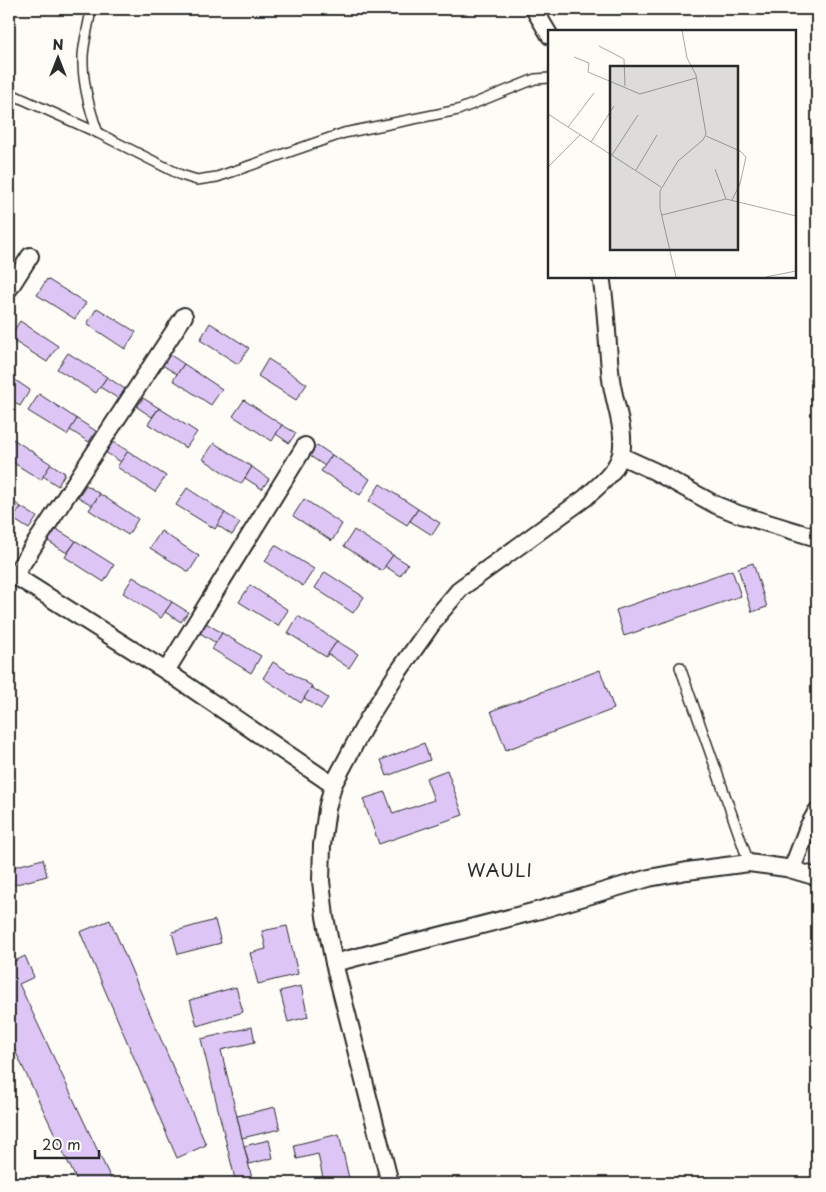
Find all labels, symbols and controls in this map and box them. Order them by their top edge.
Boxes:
inset map [548,30,796,278]
north arrow [32,32,82,82]
text: N [52,34,64,55]
district label: WAULI [467,856,533,883]
scale bar [35,1127,99,1159]
text: 20 m [42,1132,81,1155]

